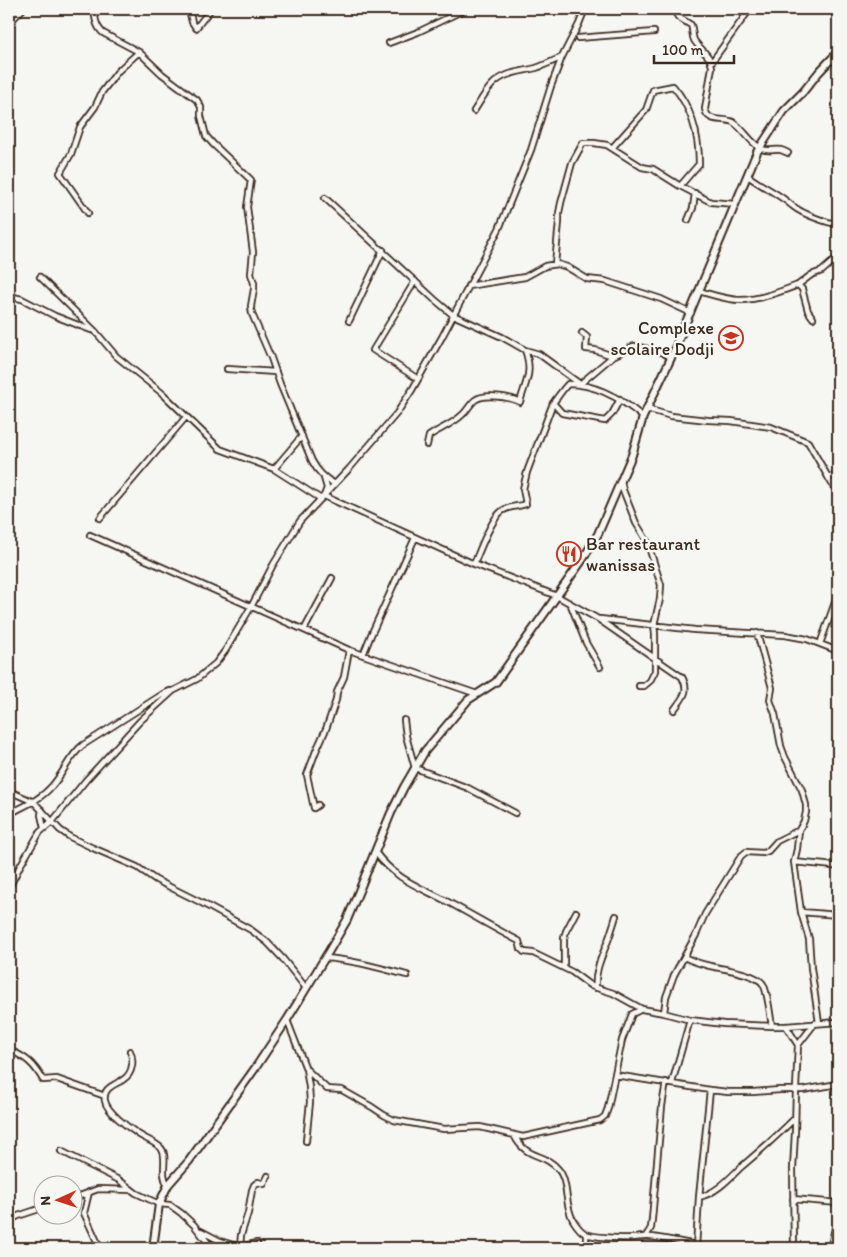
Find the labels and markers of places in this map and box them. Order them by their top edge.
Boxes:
place label: Complexe scolaire Dodji [611,317,714,360]
school or university icon: Complexe scolaire Dodji [718,325,744,351]
place label: Bar restaurant wanissas [586,533,701,576]
restaurant icon: Bar restaurant wanissas [556,541,582,567]

